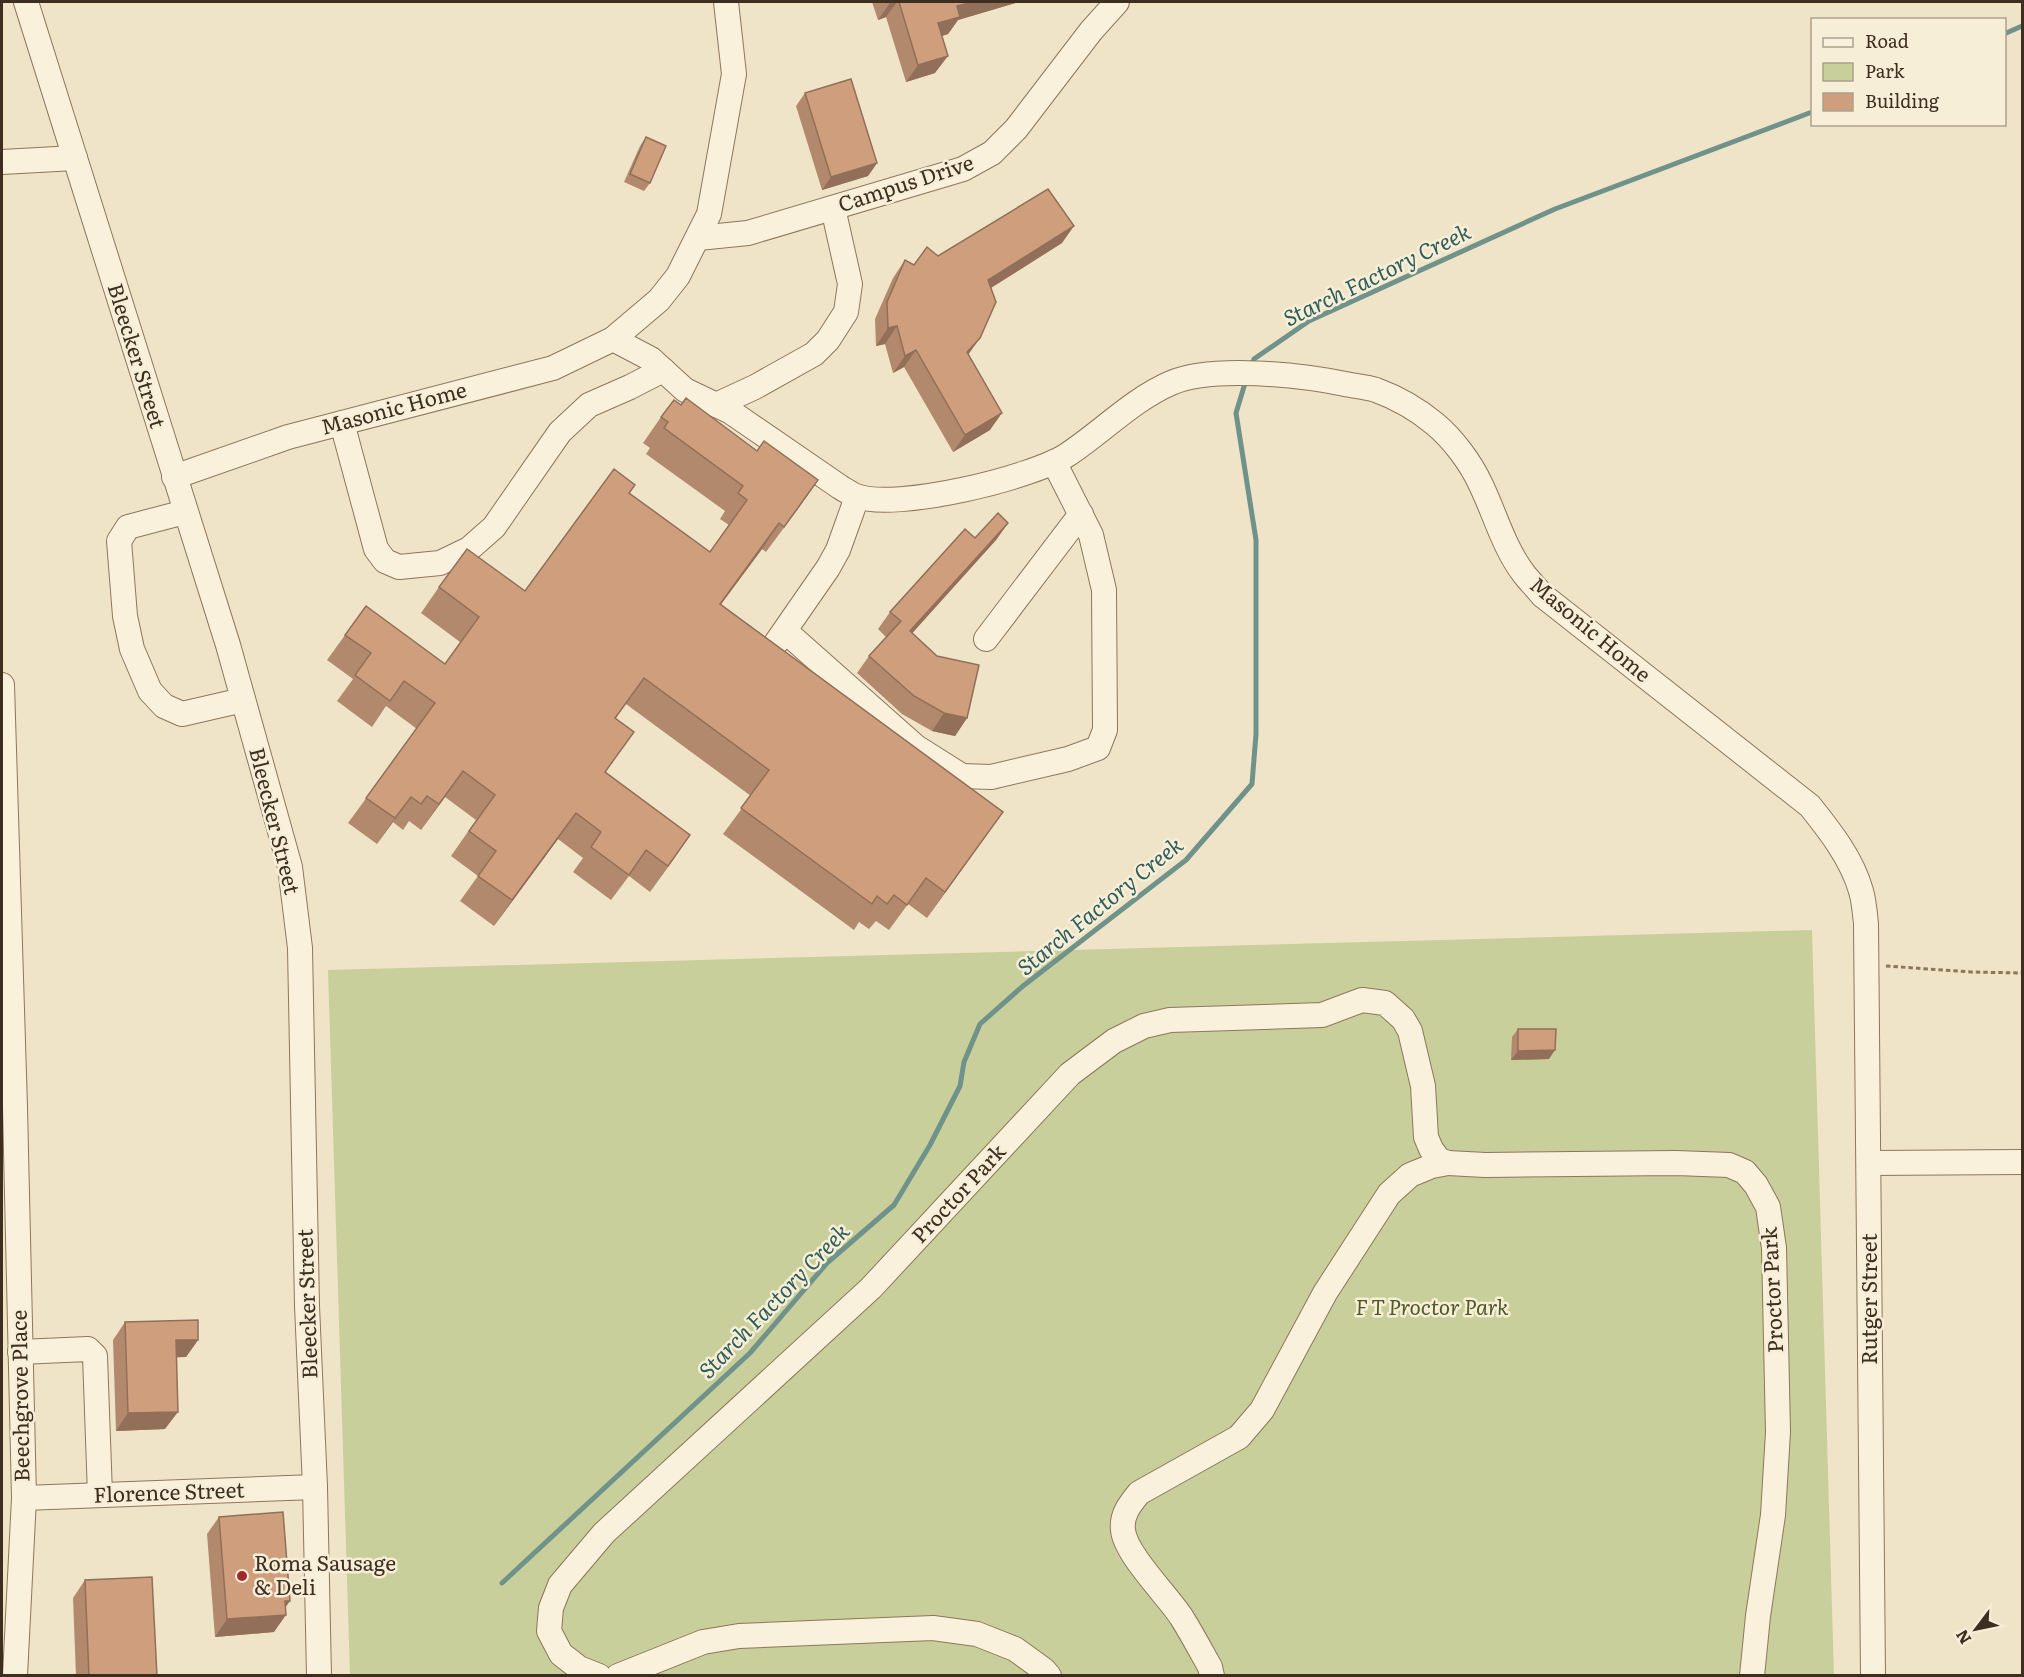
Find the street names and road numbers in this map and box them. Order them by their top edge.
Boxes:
street label: Campus Drive [833,145,977,218]
street label: Bleecker Street [102,279,175,432]
street label: Masonic Home [317,372,470,441]
street label: Masonic Home [1524,568,1659,688]
street label: Bleecker Street [243,744,310,898]
street label: Proctor Park [903,1136,1012,1249]
street label: Proctor Park [1752,1226,1789,1354]
street label: Bleecker Street [287,1228,324,1380]
street label: Rutger Street [1852,1233,1883,1365]
street label: Beechgrove Place [1,1309,36,1483]
street label: Florence Street [93,1472,245,1509]

